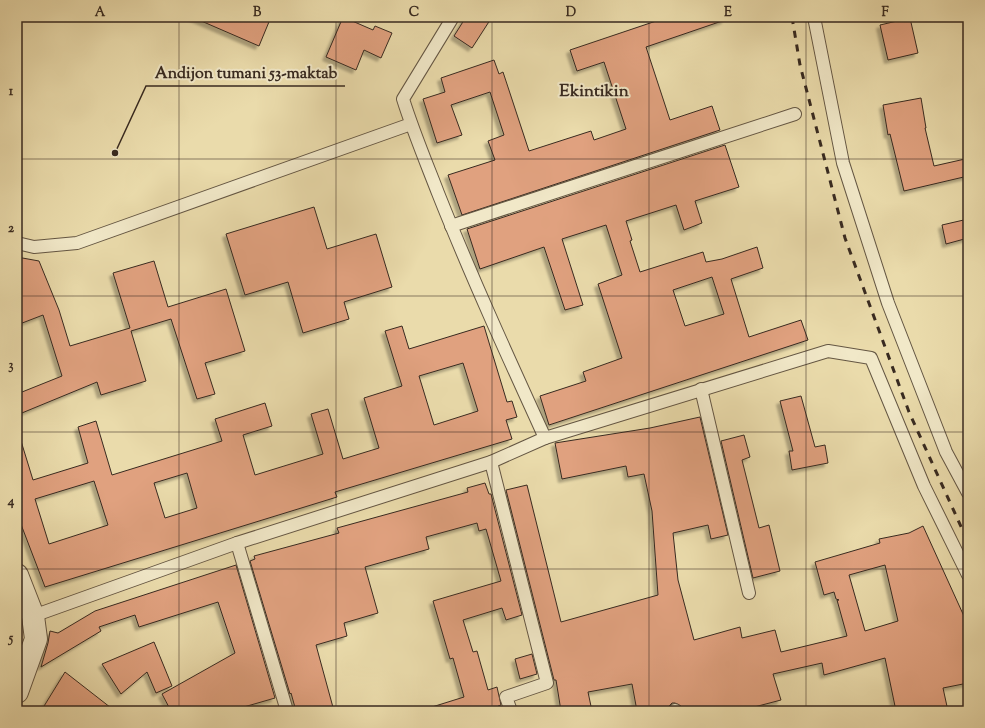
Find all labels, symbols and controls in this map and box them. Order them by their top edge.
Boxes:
text: A [95,4,106,22]
text: B [253,4,262,22]
text: C [409,4,419,22]
text: D [566,4,576,22]
text: E [724,4,732,22]
text: F [881,4,889,22]
callout: Andijon tumani 53-maktab [146,58,345,86]
text: Andijon tumani 53-maktab [155,63,337,86]
district label: Ekintikin [559,80,630,104]
text: 1 [9,83,14,101]
text: 2 [8,220,15,238]
text: 3 [8,357,14,375]
text: 4 [7,493,15,511]
text: 5 [8,630,14,648]

